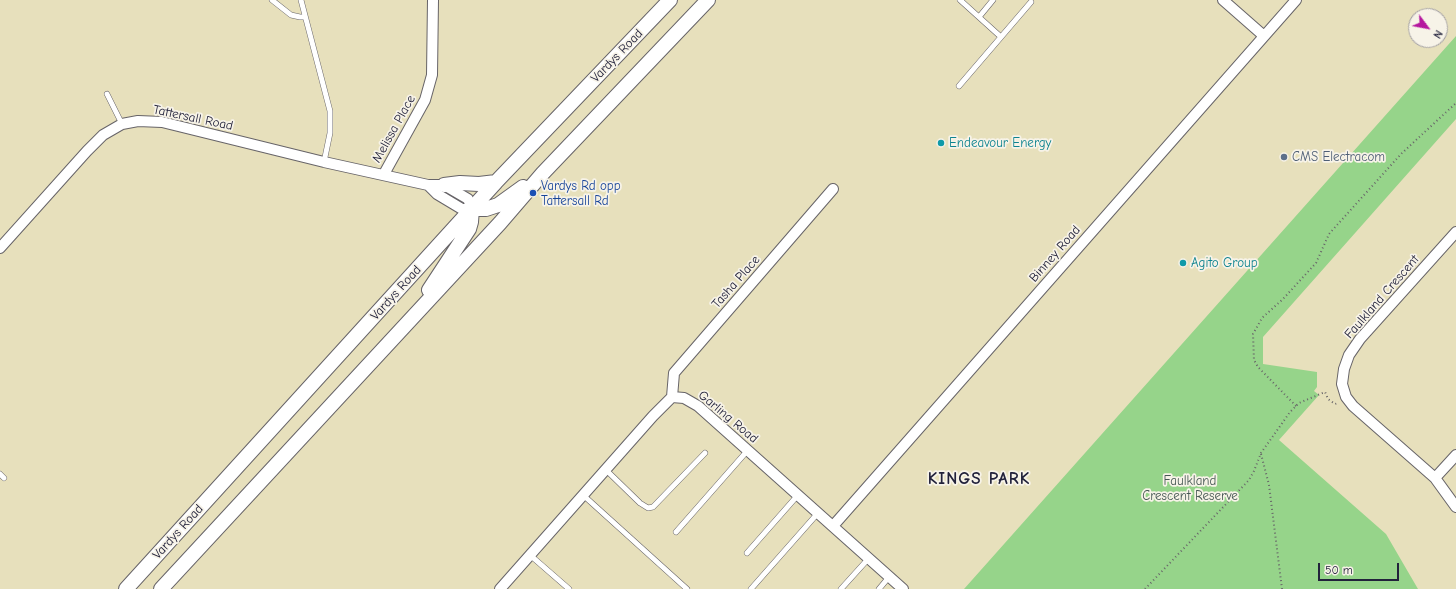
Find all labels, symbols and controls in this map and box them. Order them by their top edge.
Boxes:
north arrow [1408,8,1448,48]
street label: Vardys Road [588,26,646,86]
text: N [1430,28,1445,41]
street label: Melissa Place [369,93,419,165]
street label: Tattersall Road [152,102,234,134]
place label: Endeavour Energy [949,135,1051,151]
marker: Endeavour Energy [936,138,946,148]
place label: CMS Electracom [1292,149,1385,165]
marker: CMS Electracom [1279,152,1289,162]
place label: Vardys Rd opp Tattersall Rd [541,178,621,209]
marker: Vardys Rd opp Tattersall Rd [528,188,538,198]
street label: Binney Road [1026,222,1084,286]
street label: Tasha Place [709,252,763,312]
street label: Faulkland Crescent [1341,252,1423,342]
place label: Agito Group [1191,255,1258,271]
marker: Agito Group [1178,258,1188,268]
street label: Vardys Road [367,262,425,324]
street label: Garling Road [695,387,761,447]
district label: KINGS PARK [928,469,1030,489]
park label: Faulkland Crescent Reserve [1142,473,1238,504]
street label: Vardys Road [149,501,207,563]
scale bar [1320,555,1401,581]
text: 50 m [1325,563,1353,577]

